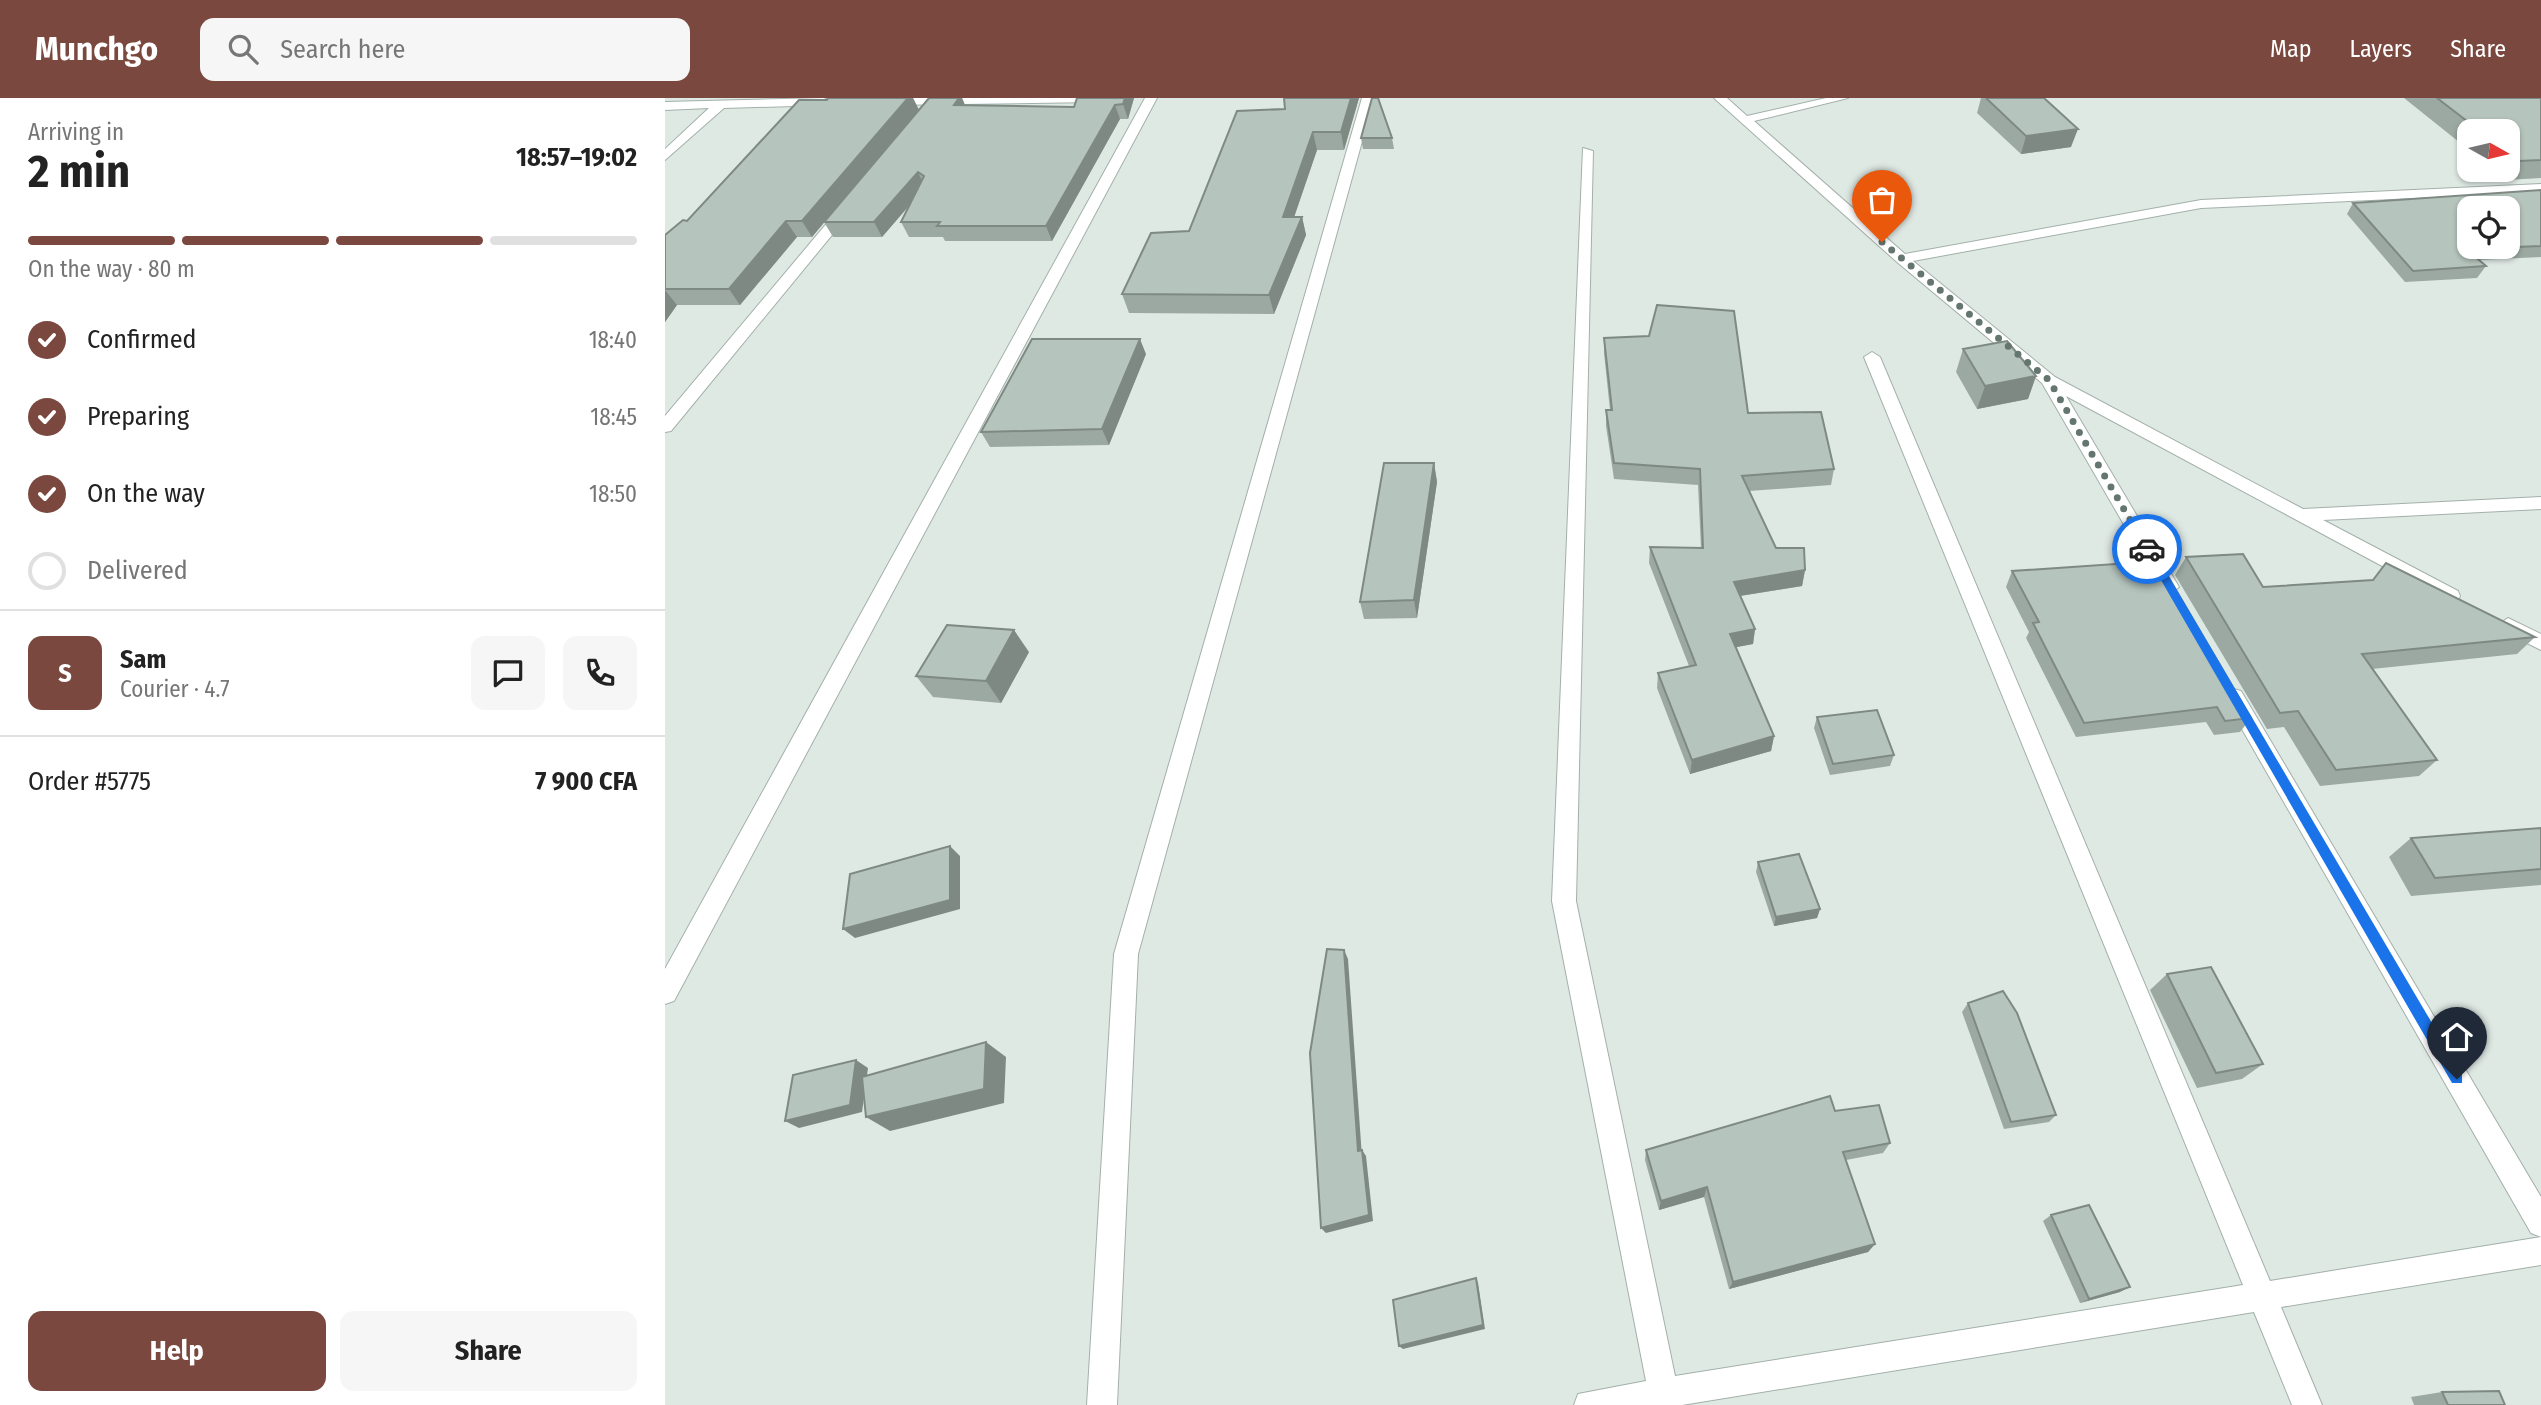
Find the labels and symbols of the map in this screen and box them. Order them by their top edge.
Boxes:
north arrow [2457,119,2520,182]
pin [1852,170,1912,242]
courier [2112,514,2182,584]
pin [2427,1007,2487,1079]

